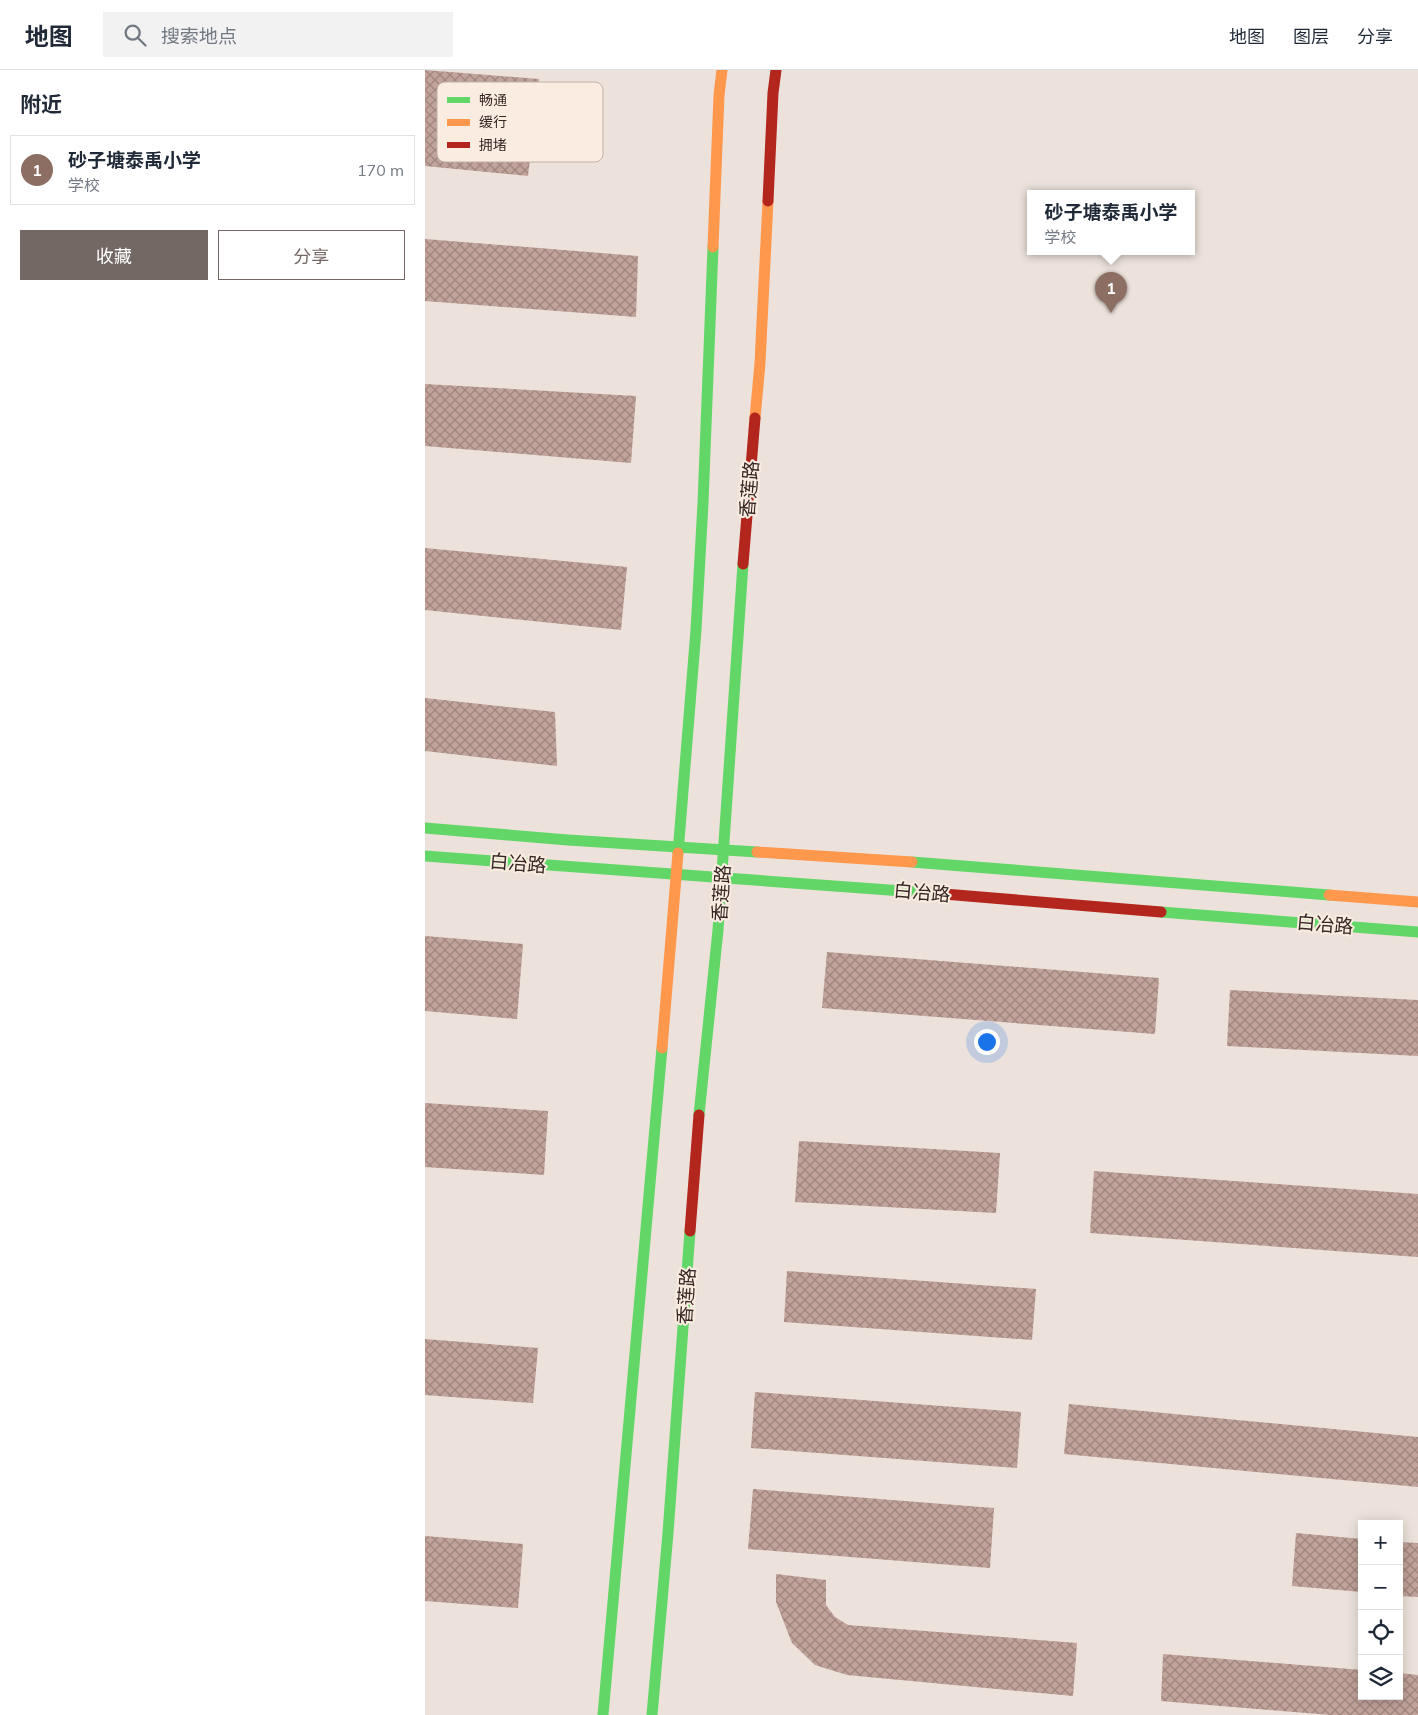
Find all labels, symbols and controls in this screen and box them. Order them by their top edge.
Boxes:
search box [103,12,453,57]
text: 地图 [25,21,73,51]
icon: search [121,21,149,49]
text: 搜索地点 [161,24,237,48]
text: 地图 [1229,25,1265,48]
text: 图层 [1293,25,1329,48]
text: 分享 [1357,25,1393,48]
legend [437,82,603,162]
text: 附近 [20,91,62,117]
text: 畅通 [479,91,507,109]
text: 缓行 [479,113,507,131]
text: 拥堵 [479,136,507,154]
text: 砂子塘泰禹小学 [68,148,201,172]
text: 1 [32,160,42,180]
text: 170 m [357,160,404,180]
text: 学校 [68,175,100,195]
popup [1027,190,1195,255]
text: 砂子塘泰禹小学 [1044,200,1178,224]
text: 学校 [1044,227,1077,247]
button: 收藏 [20,230,208,280]
button: 分享 [218,230,405,280]
pin: 1 [1095,272,1127,313]
street label: 香莲路 [735,460,763,518]
street label: 白冶路 [489,849,547,877]
street label: 香莲路 [707,864,735,922]
street label: 白冶路 [893,878,951,906]
street label: 白冶路 [1296,910,1354,938]
your location [974,1029,1000,1055]
street label: 香莲路 [672,1267,700,1325]
map controls [1358,1520,1403,1700]
button: + [1358,1520,1403,1565]
button: − [1358,1565,1403,1610]
button: locate [1358,1610,1403,1655]
button: layers [1358,1655,1403,1700]

